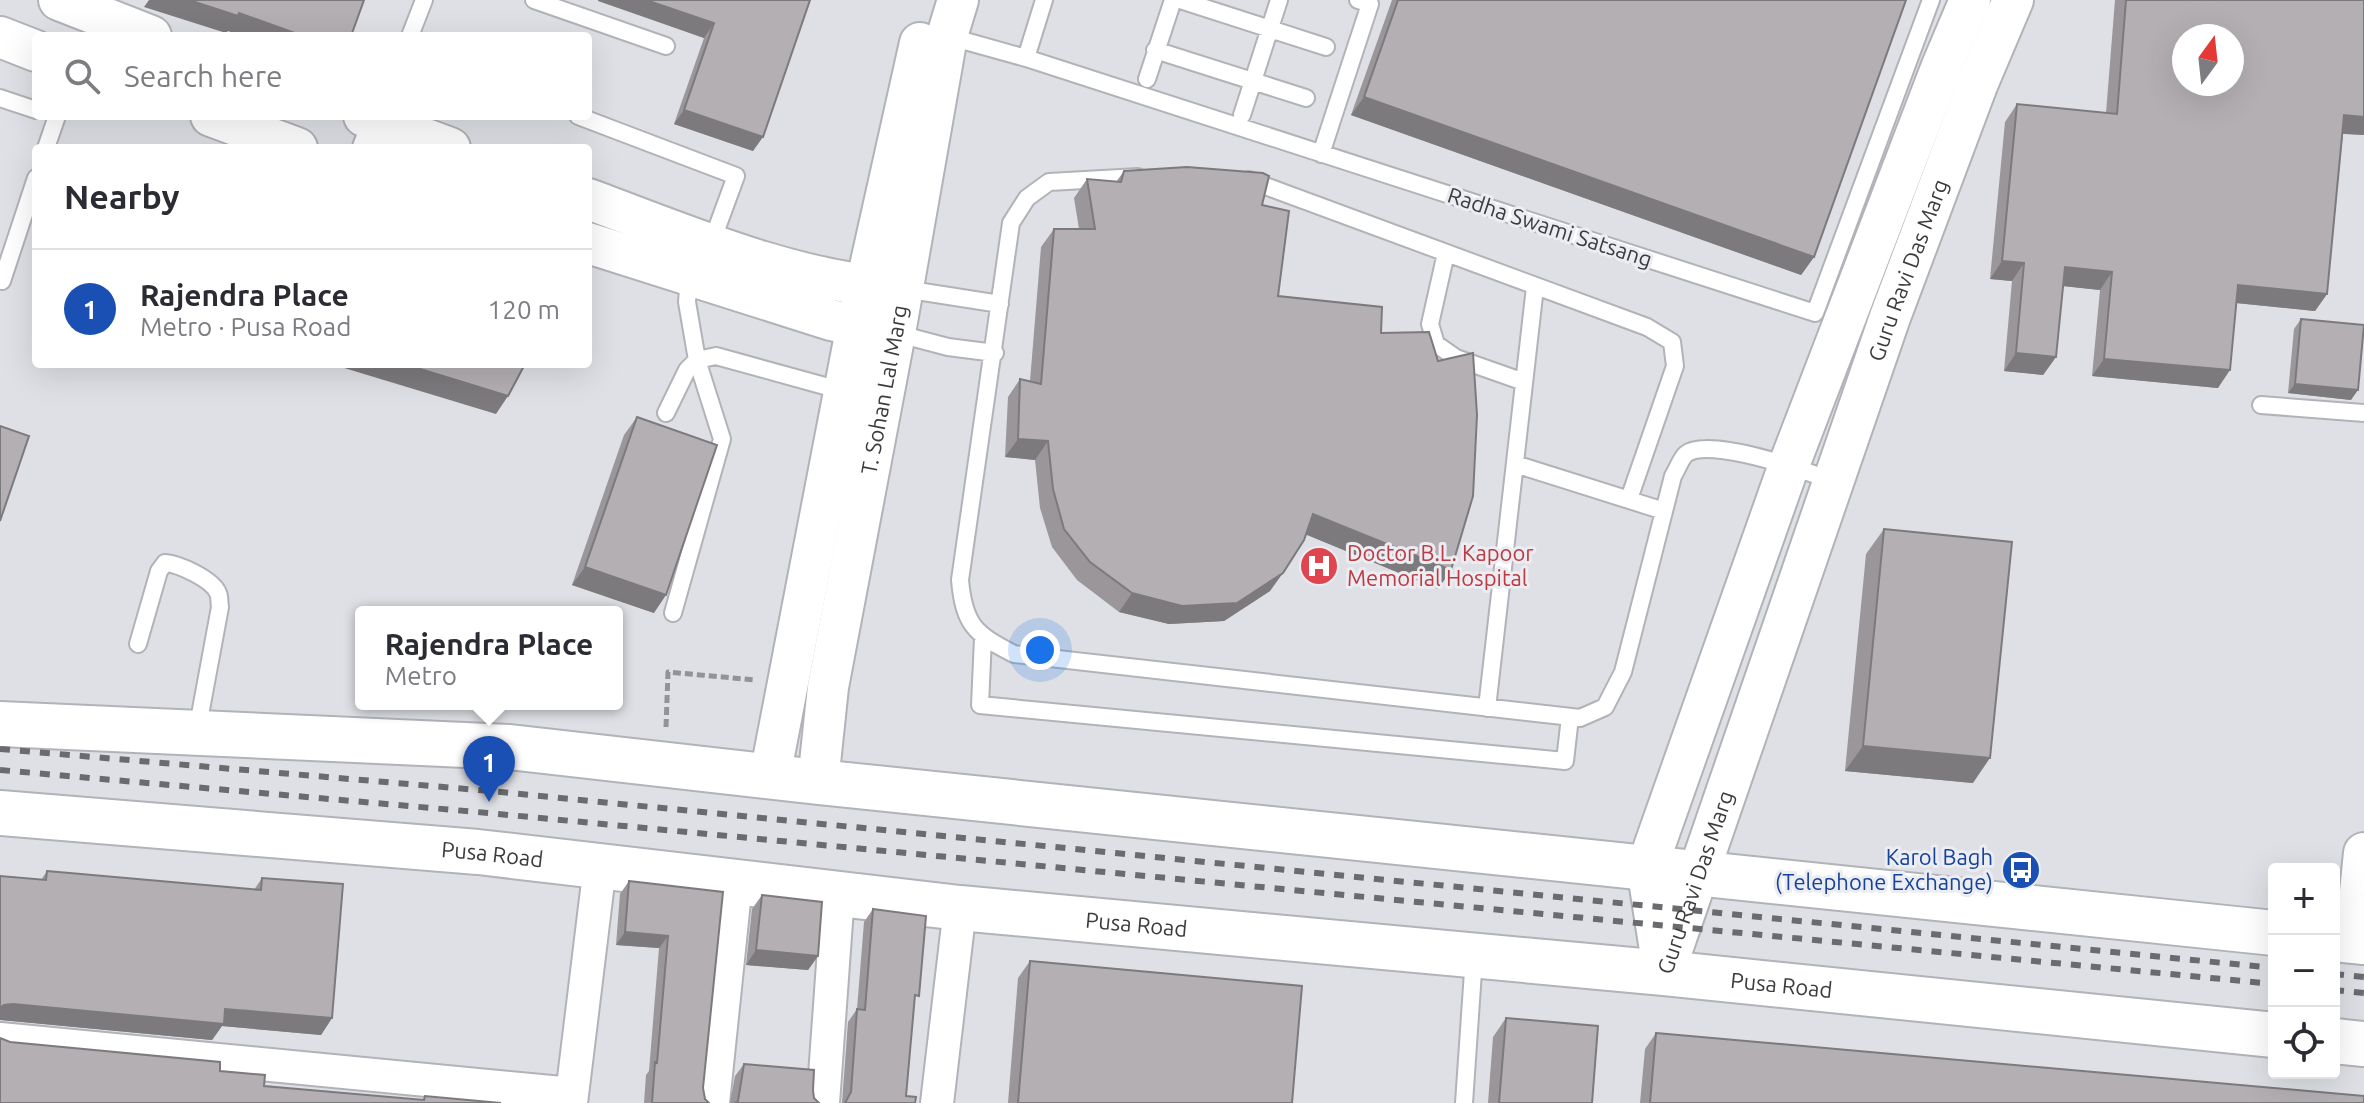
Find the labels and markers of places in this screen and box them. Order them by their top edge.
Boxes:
place label: Doctor B.L. Kapoor Memorial Hospital [1347,540,1534,590]
hospital icon: Doctor B.L. Kapoor Memorial Hospital [1298,545,1340,587]
pin: 1 [463,736,515,802]
place label: Karol Bagh (Telephone Exchange) [1775,844,1993,895]
bus stop icon: Karol Bagh (Telephone Exchange) [2000,849,2042,891]

